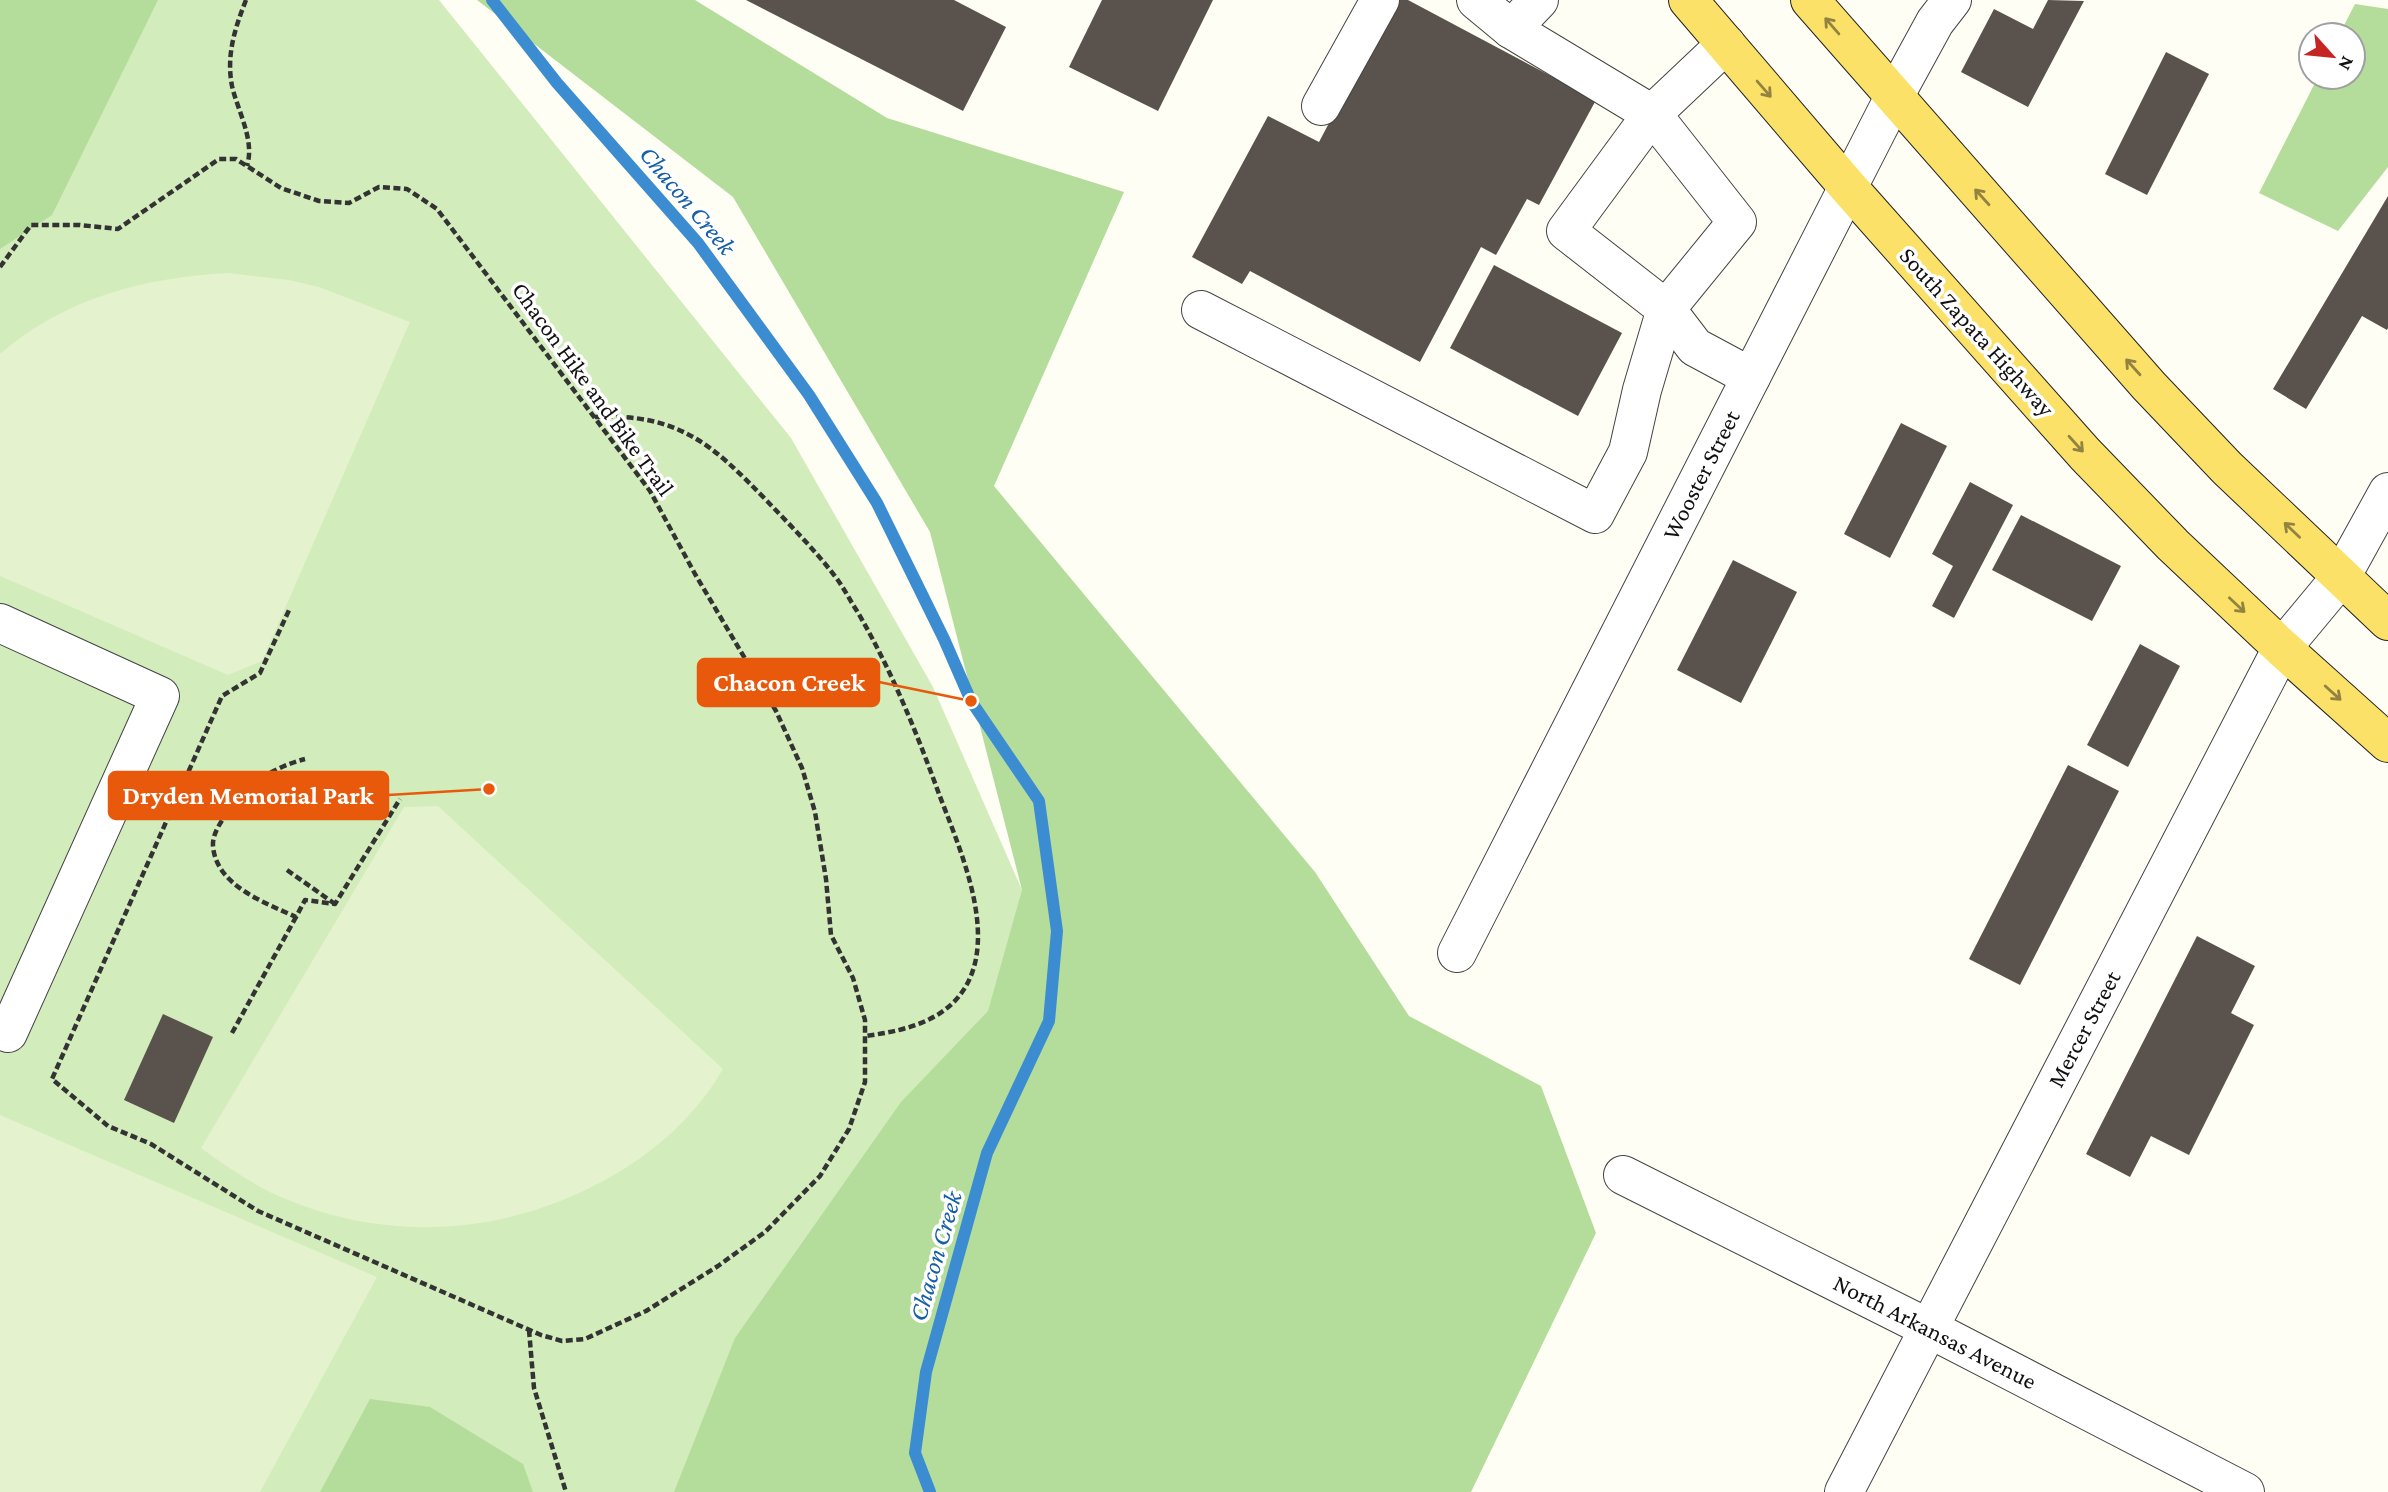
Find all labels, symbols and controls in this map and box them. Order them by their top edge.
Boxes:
one-way arrow [1824,17,1840,35]
north arrow [2297,21,2367,91]
text: N [2334,53,2359,74]
one-way arrow [1756,80,1772,98]
water label: Chacon Creek [634,140,743,262]
one-way arrow [1974,188,1990,206]
street label: South Zapata Highway [1894,242,2061,422]
street label: Chacon Hike and Bike Trail [507,277,680,501]
one-way arrow [2125,359,2141,377]
street label: Wooster Street [1656,405,1745,544]
one-way arrow [2068,435,2084,453]
one-way arrow [2283,522,2300,539]
one-way arrow [2228,597,2245,614]
callout: Chacon Creek [698,659,879,706]
text: Chacon Creek [713,668,866,697]
one-way arrow [2324,685,2342,701]
callout: Dryden Memorial Park [109,772,388,819]
text: Dryden Memorial Park [122,781,375,810]
street label: Mercer Street [2042,965,2126,1092]
water label: Chacon Creek [903,1186,968,1324]
street label: North Arkansas Avenue [1829,1269,2041,1394]

